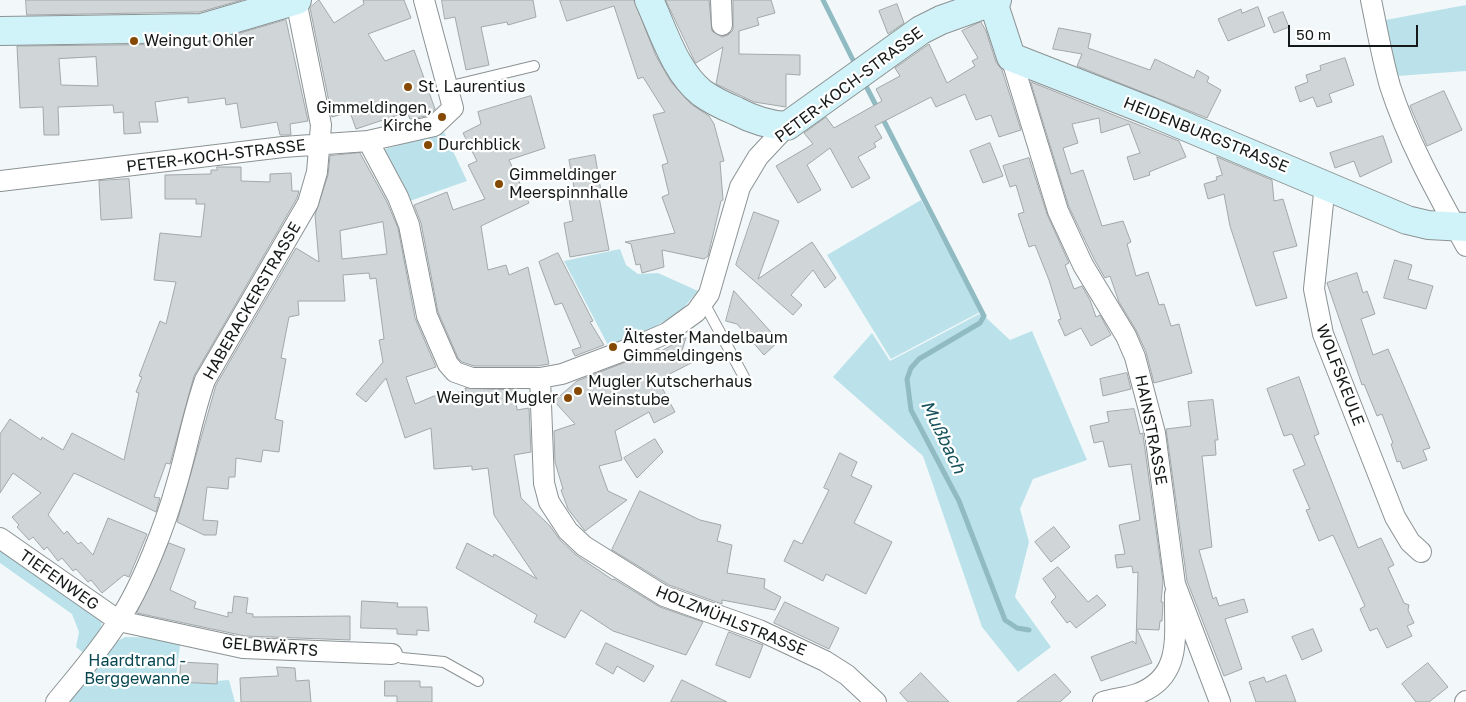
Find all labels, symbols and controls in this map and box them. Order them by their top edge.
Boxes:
scale bar [1291,15,1421,47]
street label: PETER-KOCH-STRASSE [771,23,927,147]
text: 50 m [1296,25,1331,43]
place label: Weingut Ohler [144,31,254,51]
marker: Weingut Ohler [128,35,140,47]
place label: St. Laurentius [418,77,525,97]
marker: St. Laurentius [402,81,414,93]
street label: HEIDENBURGSTRASSE [1121,93,1291,177]
place label: Gimmeldingen, Kirche [316,98,432,136]
marker: Gimmeldingen, Kirche [436,111,448,123]
street label: PETER-KOCH-STRASSE [125,135,307,177]
place label: Durchblick [438,135,521,155]
marker: Durchblick [422,139,434,151]
place label: Gimmeldinger Meerspinnhalle [509,165,628,203]
marker: Gimmeldinger Meerspinnhalle [493,178,505,190]
street label: HABERACKERSTRASSE [199,219,305,383]
street label: WOLFSKEULE [1312,322,1368,428]
place label: Ältester Mandelbaum Gimmeldingens [623,328,788,366]
marker: Ältester Mandelbaum Gimmeldingens [607,341,619,353]
place label: Mugler Kutscherhaus Weinstube [588,372,752,410]
street label: HAINSTRASSE [1131,373,1171,487]
marker: Mugler Kutscherhaus Weinstube [572,385,584,397]
place label: Weingut Mugler [436,388,558,408]
marker: Weingut Mugler [562,392,574,404]
water label: Mußbach [916,397,970,477]
street label: TIEFENWEG [16,546,102,614]
street label: HOLZMÜHLSTRASSE [653,582,809,660]
street label: GELBWÄRTS [221,633,319,661]
park label: Haardtrand - Berggewanne [84,651,190,689]

